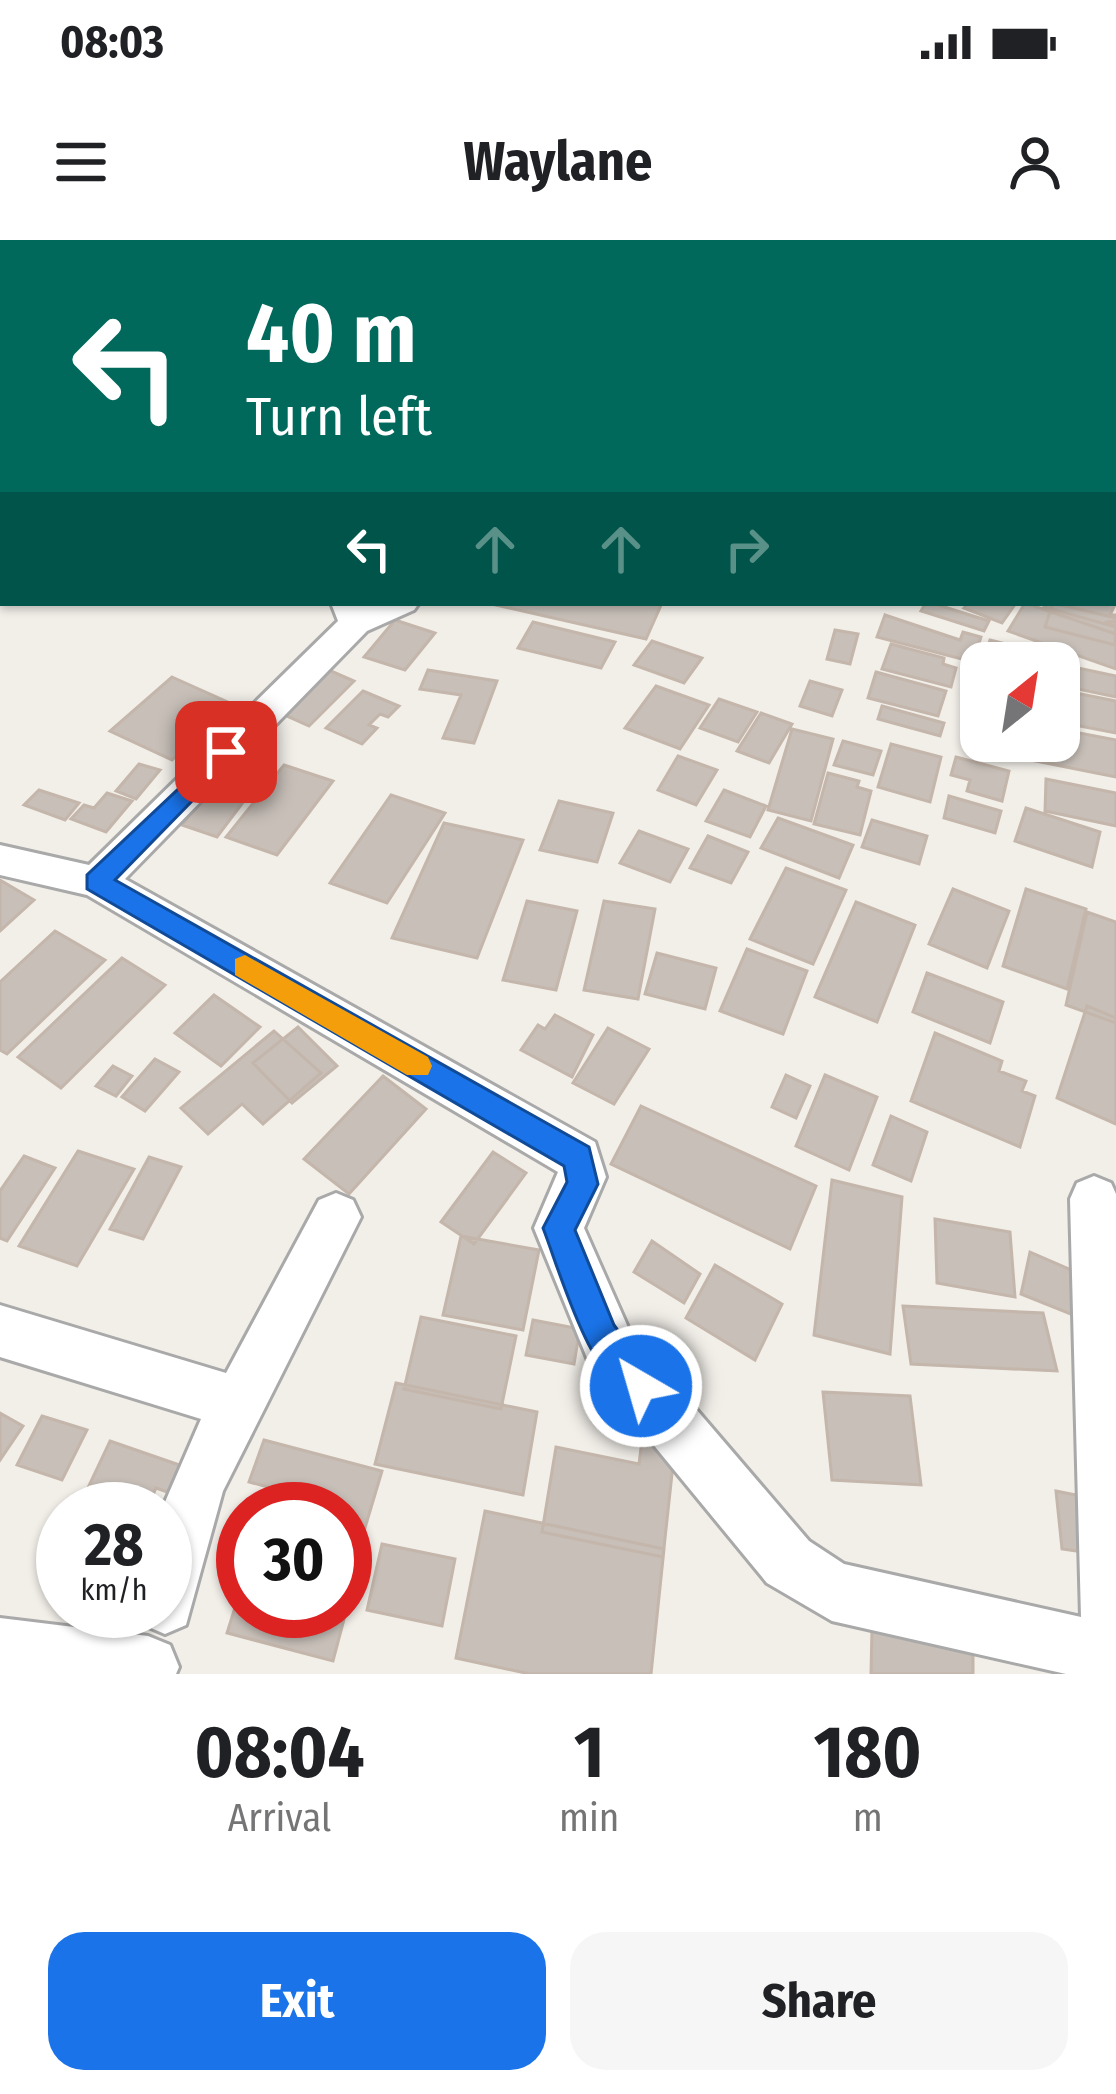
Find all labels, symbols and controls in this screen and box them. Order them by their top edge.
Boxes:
text: 08:03 [60,15,164,69]
icon: menu [48,129,114,195]
icon: person [1002,129,1068,195]
text: Waylane [464,130,652,194]
text: 40 m [246,283,417,384]
icon: left [48,288,204,444]
text: Turn left [246,385,432,449]
icon: left [336,516,402,582]
icon: ahead [462,516,528,582]
icon: ahead [588,516,654,582]
icon: right [714,516,780,582]
north arrow [960,642,1080,762]
map controls [960,642,1080,762]
pin [175,701,277,803]
icon: arrive [193,719,259,785]
position arrow [578,1323,704,1449]
speed limit sign: 30 [216,1482,372,1638]
text: 28 [84,1509,144,1581]
text: km/h [81,1572,147,1608]
text: 08:04 [194,1710,365,1796]
text: 1 [574,1710,604,1796]
text: 180 [814,1710,922,1796]
text: Arrival [228,1795,331,1841]
text: min [559,1795,619,1841]
text: m [853,1795,883,1841]
button: Exit [48,1932,546,2070]
button: Share [570,1932,1068,2070]

